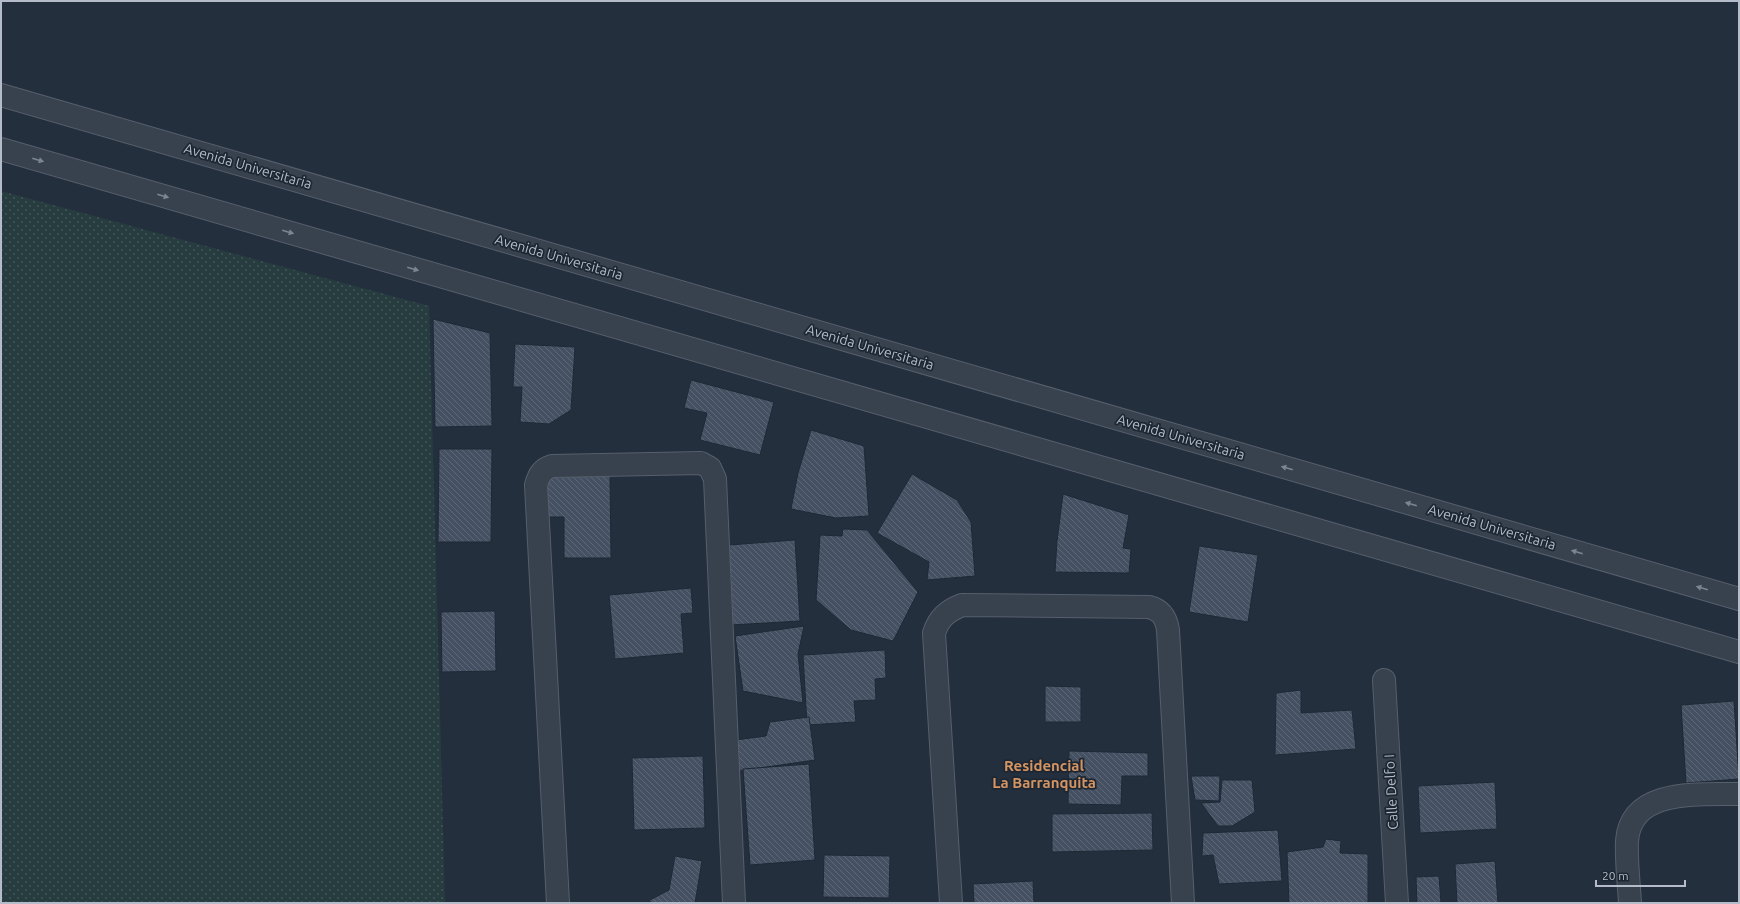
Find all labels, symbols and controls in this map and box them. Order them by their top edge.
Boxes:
street label: Avenida Universitaria [182,140,314,192]
one-way arrow [33,157,45,163]
one-way arrow [158,193,170,199]
one-way arrow [283,229,295,235]
street label: Avenida Universitaria [493,231,625,283]
one-way arrow [407,266,419,272]
street label: Avenida Universitaria [804,321,936,373]
street label: Avenida Universitaria [1115,411,1247,463]
one-way arrow [1280,465,1292,471]
one-way arrow [1405,501,1417,507]
street label: Avenida Universitaria [1426,501,1558,553]
one-way arrow [1570,549,1582,555]
one-way arrow [1695,585,1707,591]
street label: Calle Delfo I [1381,754,1401,830]
district label: Residencial La Barranquita [992,757,1096,791]
scale bar [1596,862,1685,888]
text: 20 m [1602,869,1629,882]

